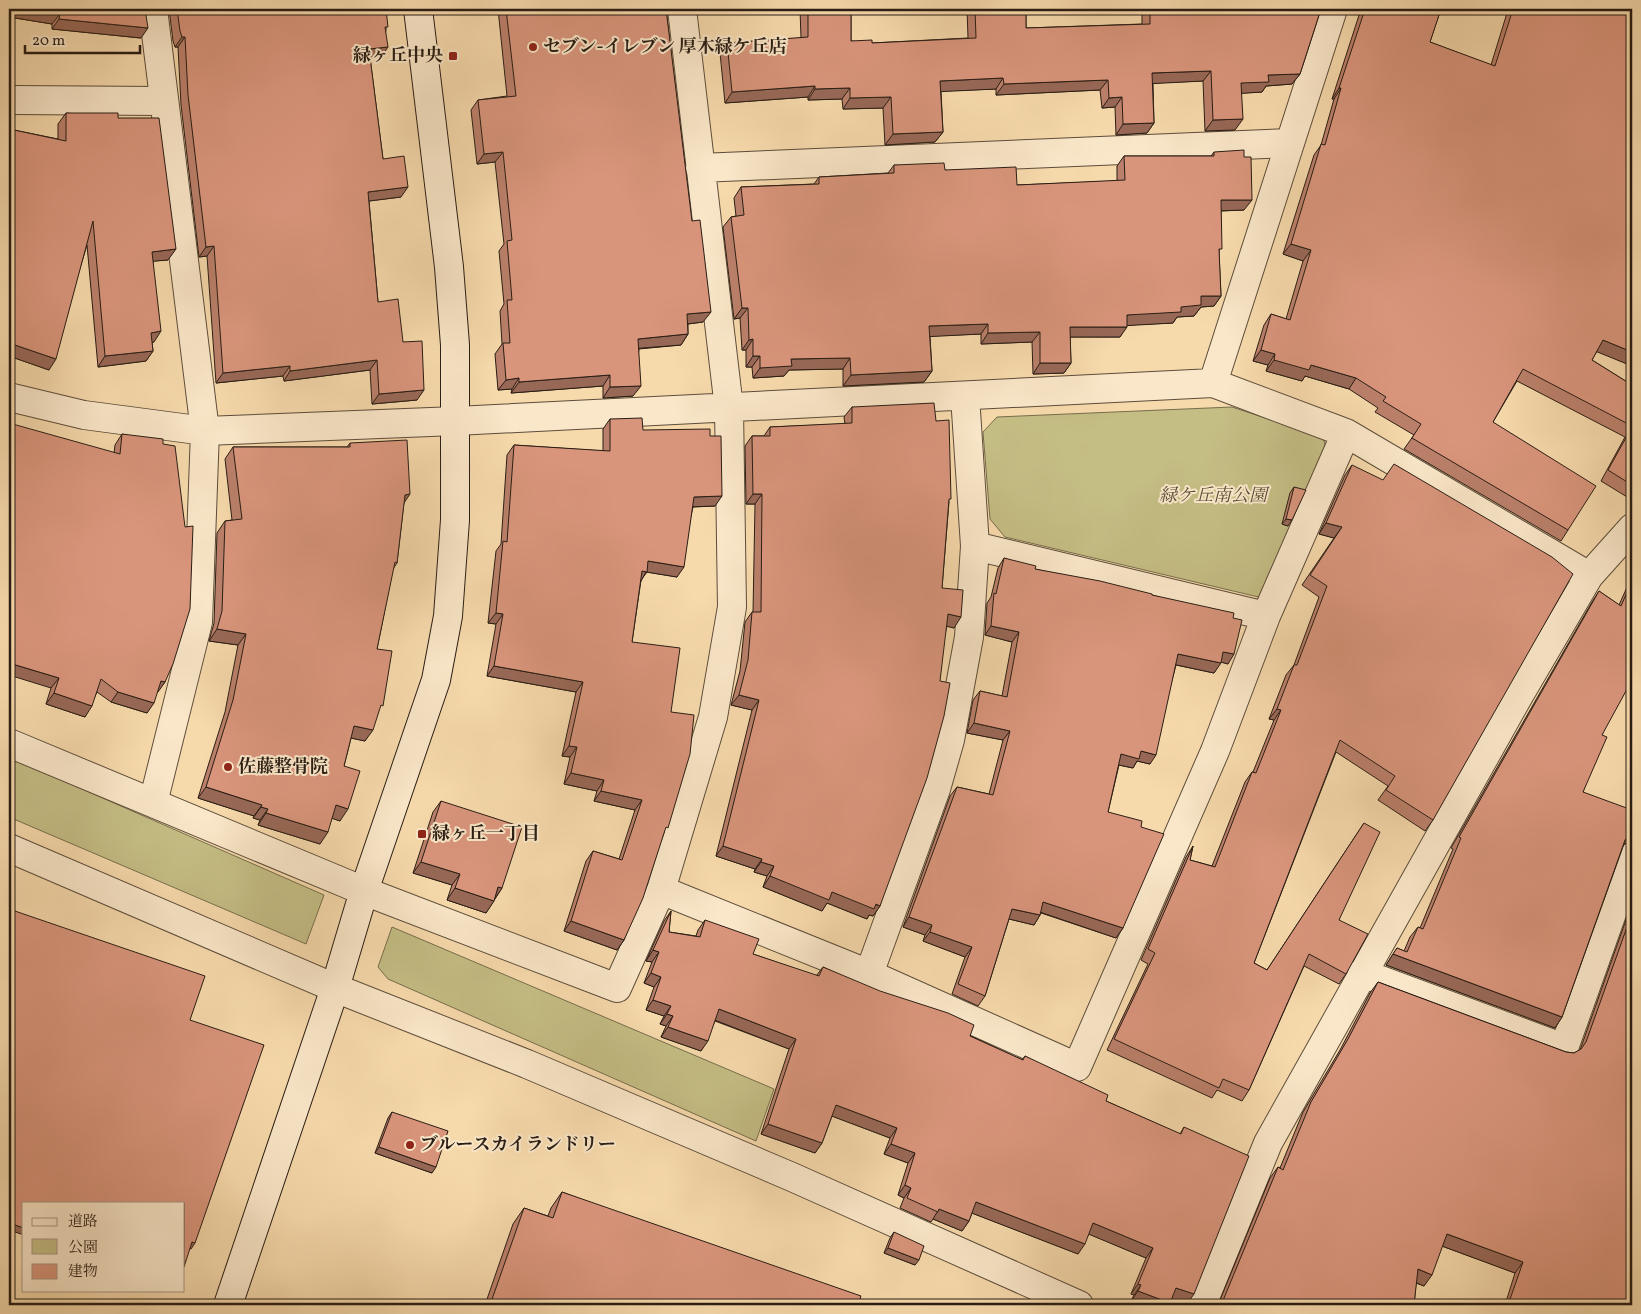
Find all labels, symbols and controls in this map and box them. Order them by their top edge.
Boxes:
scale bar [25,22,140,54]
text: 20 m [32,31,65,52]
place label: セブン-イレブン 厚木緑ケ丘店 [543,35,787,60]
marker: セブン-イレブン 厚木緑ケ丘店 [527,41,539,53]
place label: 緑ヶ丘中央 [353,44,443,69]
marker: 緑ヶ丘中央 [447,50,459,62]
park label: 緑ケ丘南公園 [1159,484,1270,509]
place label: 佐藤整骨院 [238,755,328,780]
marker: 佐藤整骨院 [222,761,234,773]
place label: 緑ヶ丘一丁目 [432,822,540,847]
marker: 緑ヶ丘一丁目 [416,828,428,840]
place label: ブルースカイランドリー [420,1133,616,1158]
marker: ブルースカイランドリー [404,1139,416,1151]
legend [22,1202,185,1292]
text: 道路 [68,1212,98,1233]
text: 公園 [68,1238,98,1259]
text: 建物 [68,1262,98,1283]

